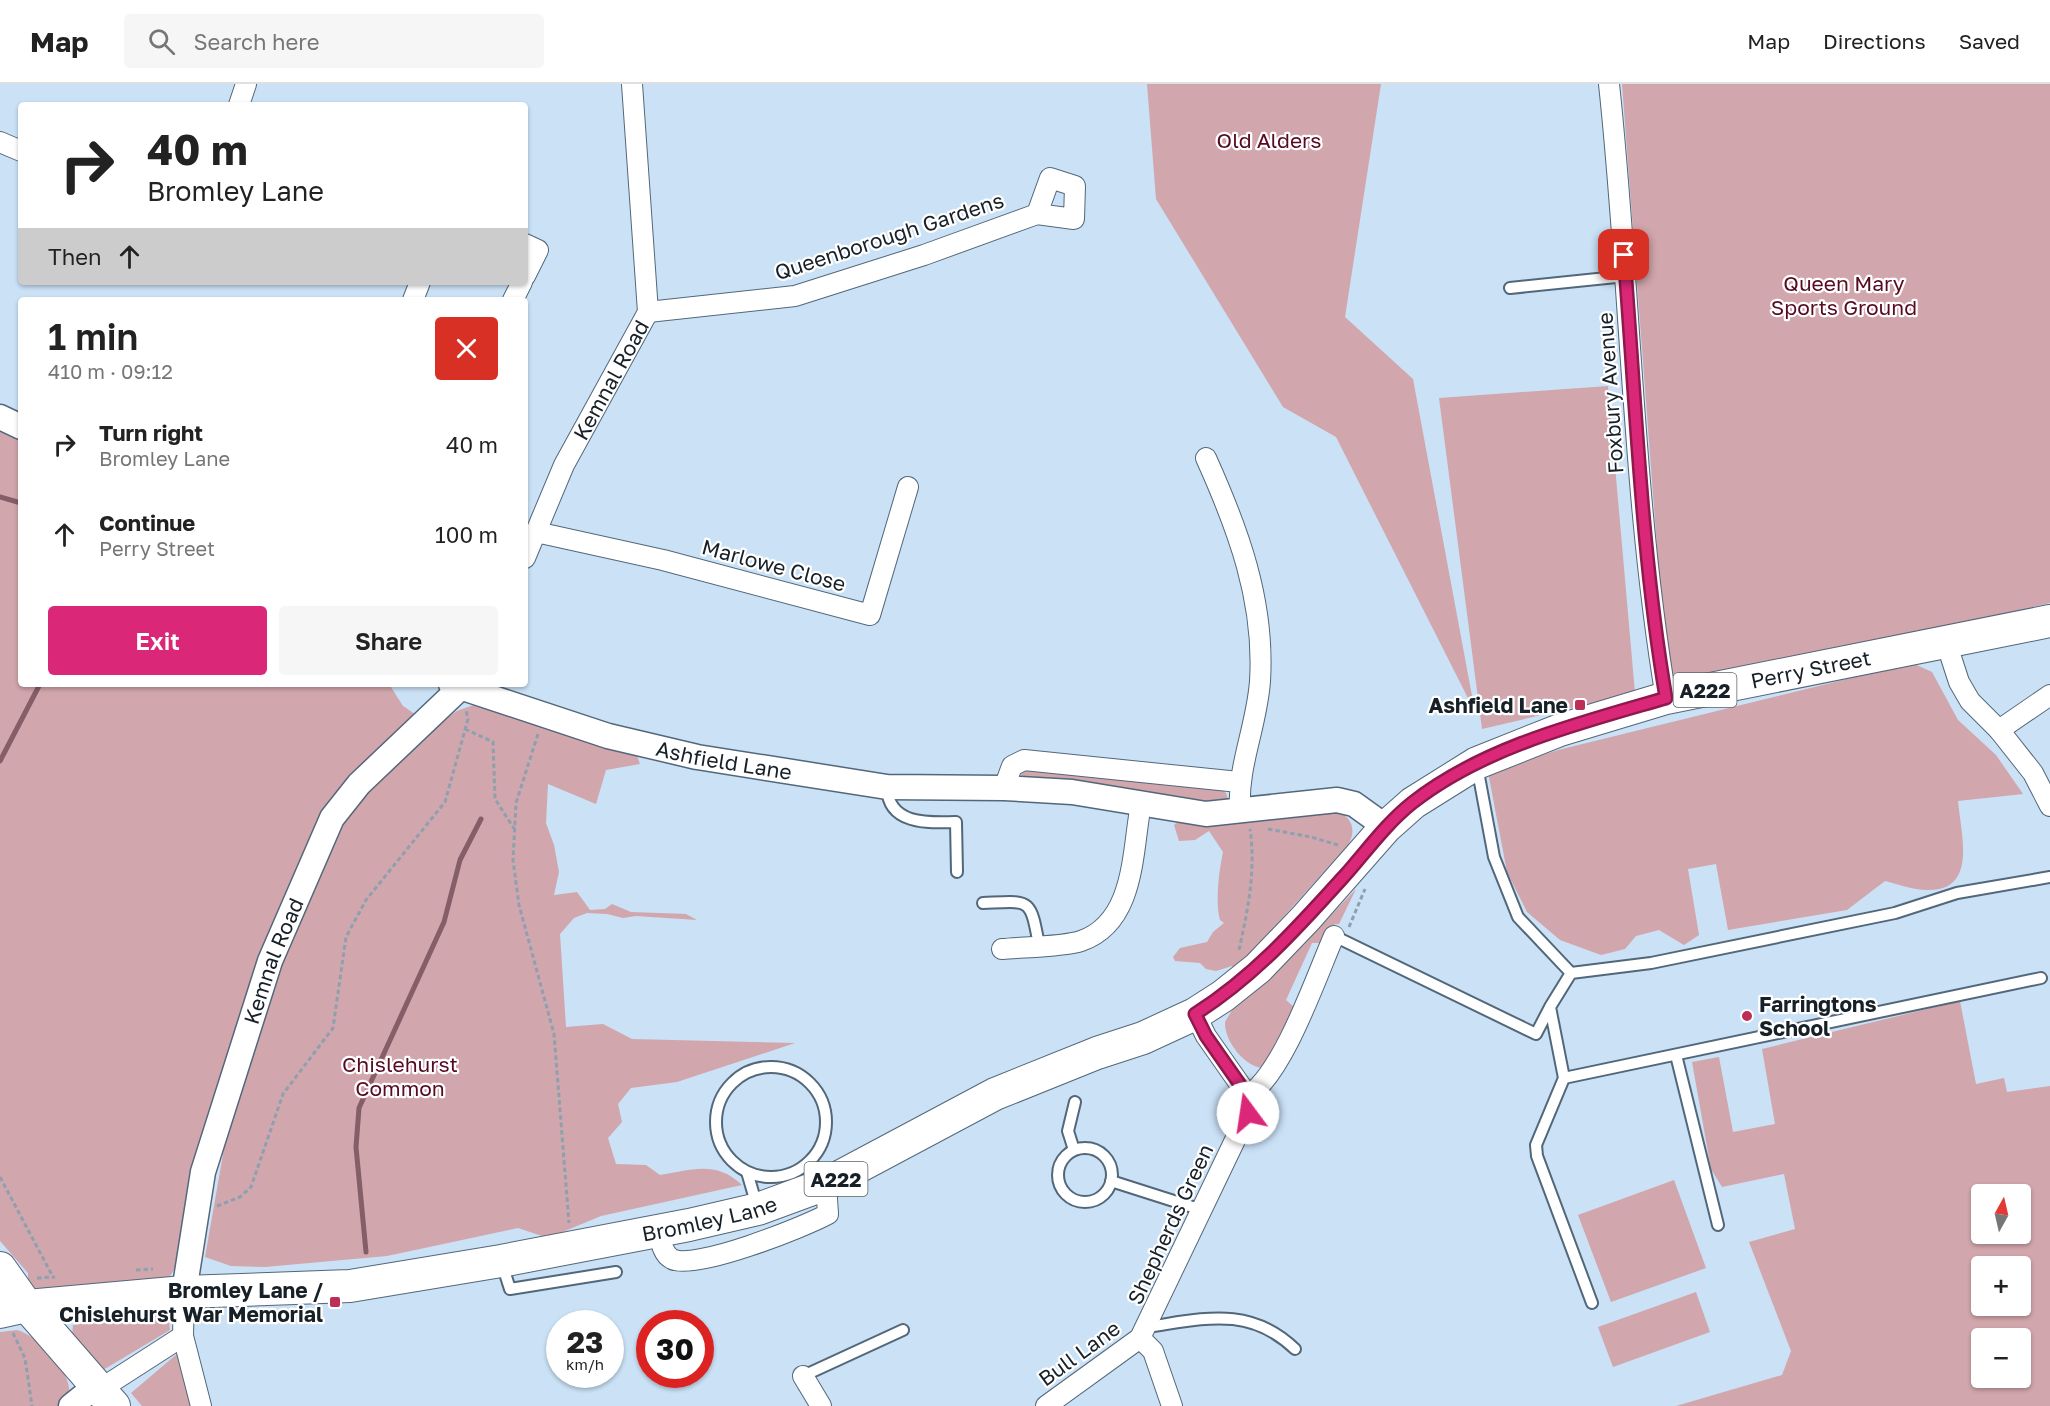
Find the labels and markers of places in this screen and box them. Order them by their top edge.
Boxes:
pin [1598,229,1649,280]
place label: Ashfield Lane [1428,692,1568,718]
marker: Ashfield Lane [1573,698,1587,712]
place label: Farringtons School [1759,991,1877,1041]
marker: Farringtons School [1740,1009,1754,1023]
place label: Bromley Lane / Chislehurst War Memorial [59,1277,323,1327]
marker: Bromley Lane / Chislehurst War Memorial [328,1295,342,1309]

